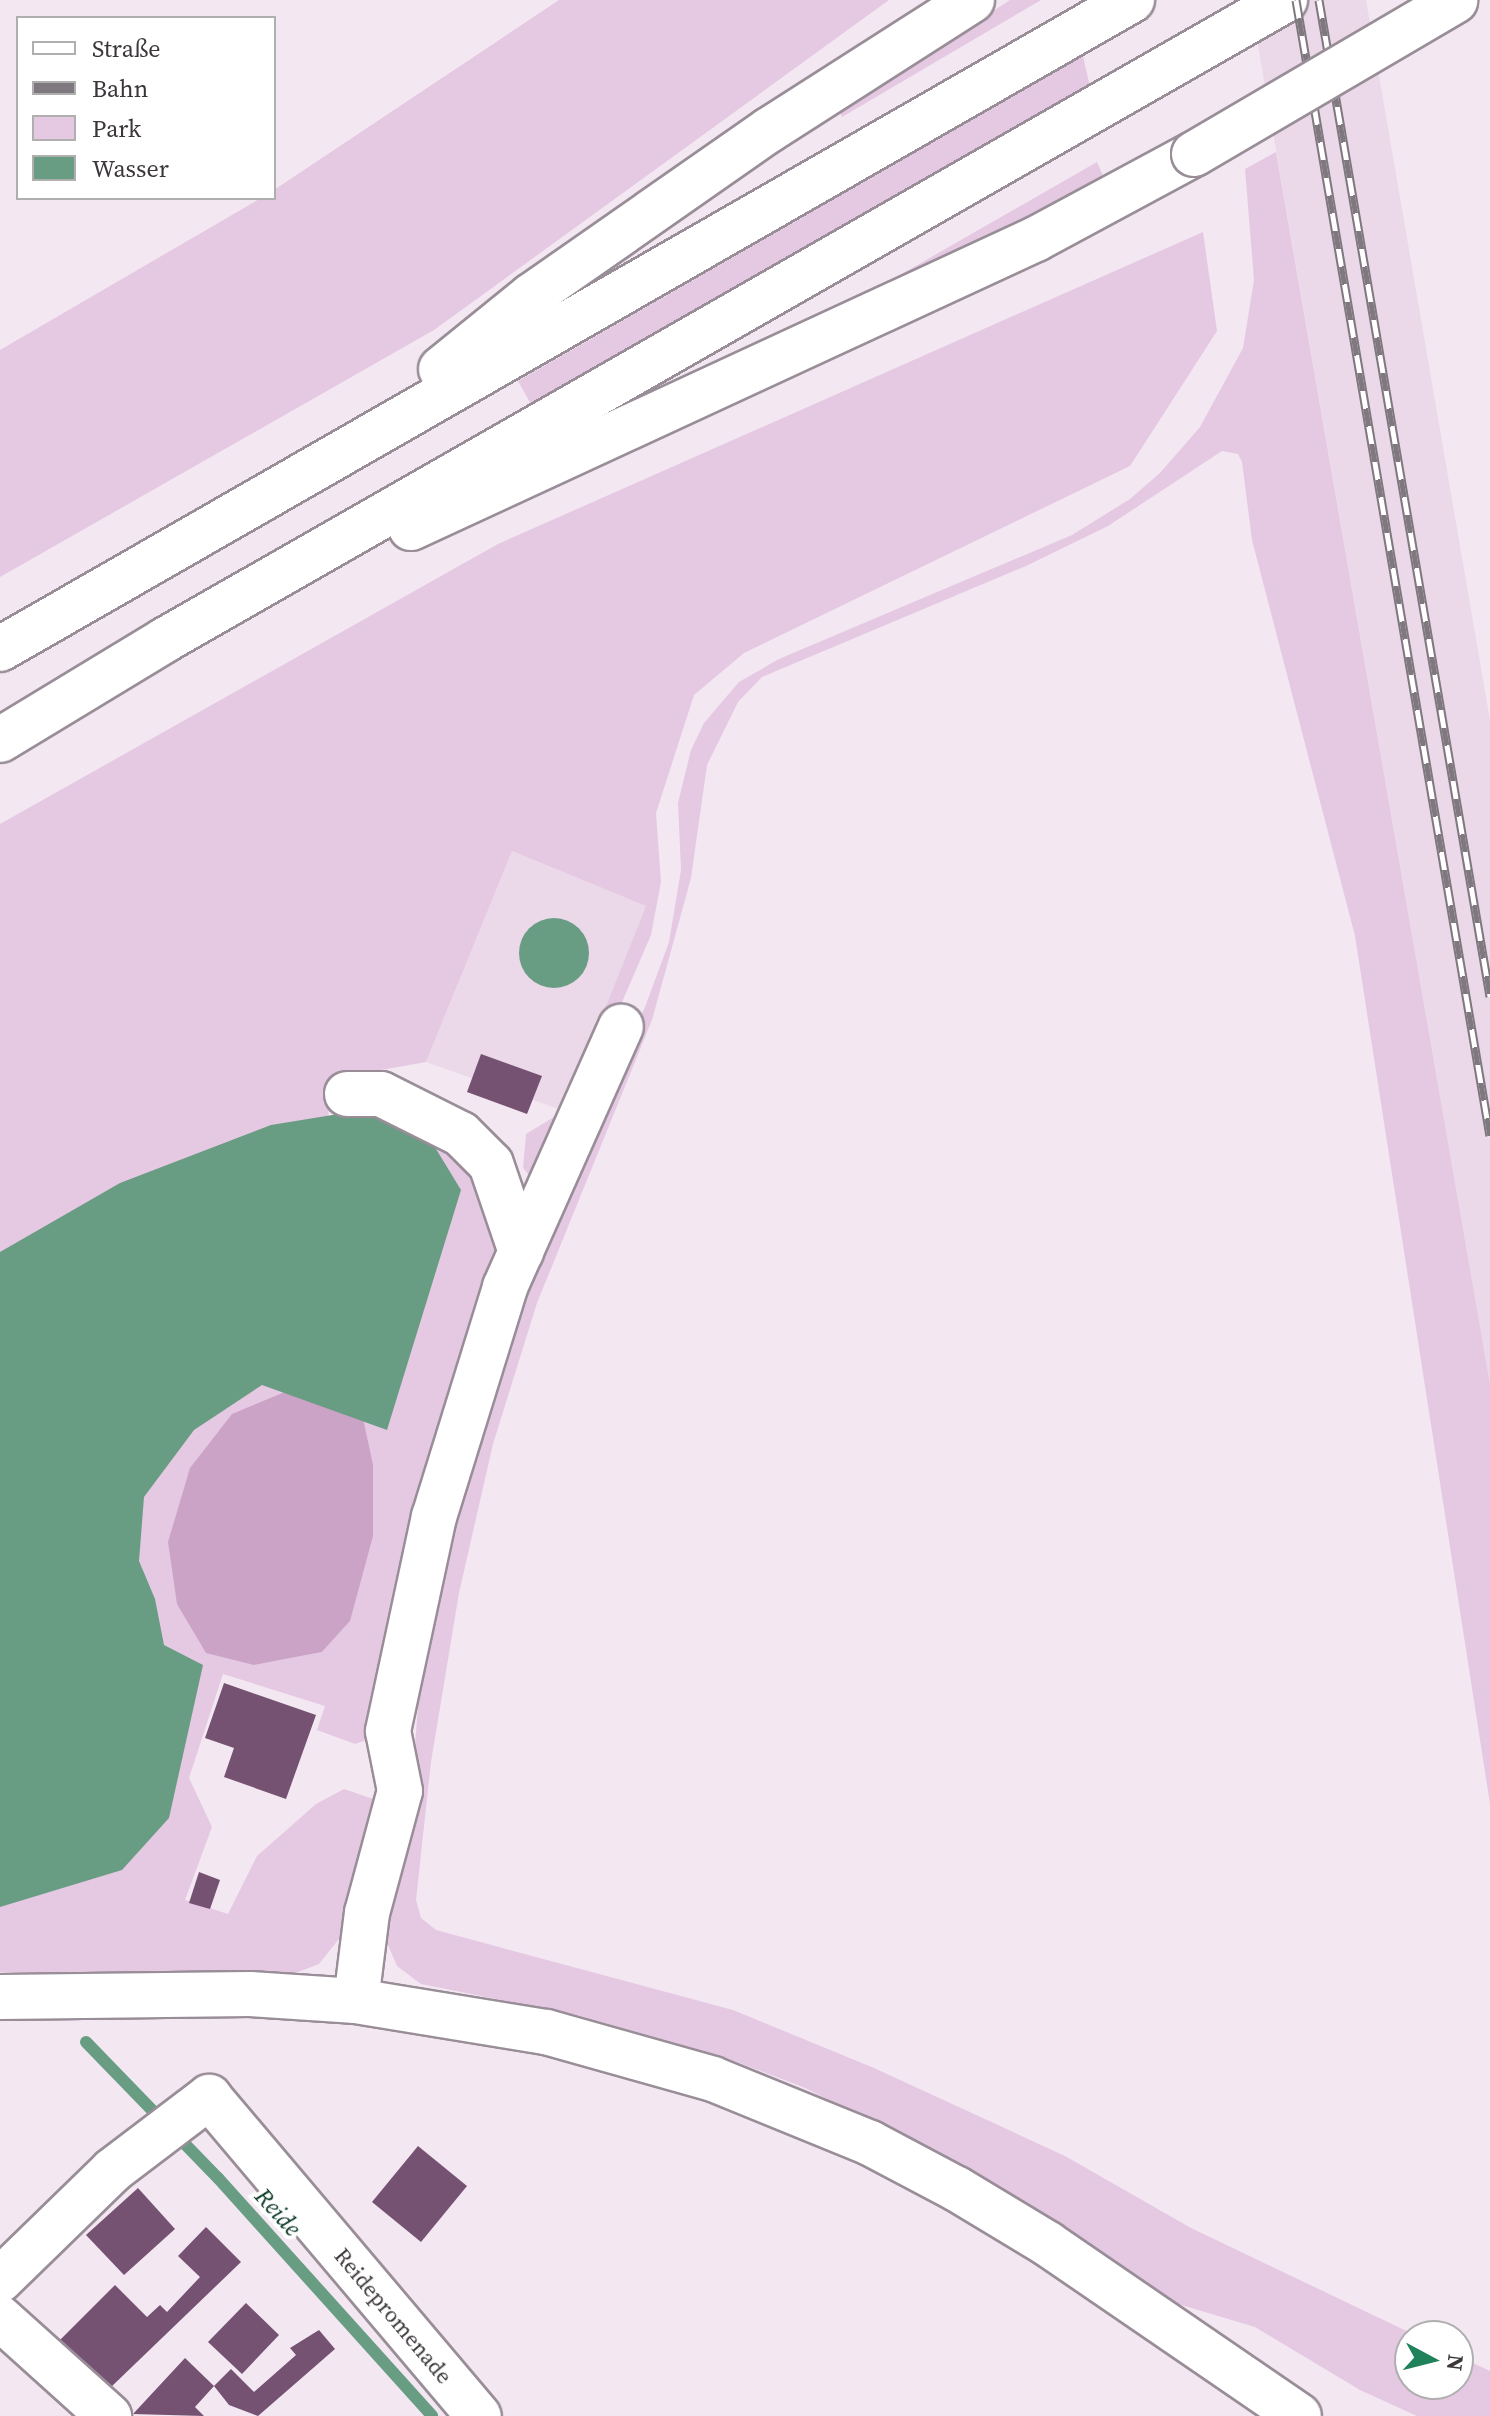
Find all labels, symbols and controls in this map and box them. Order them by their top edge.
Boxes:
legend [16,16,276,200]
text: Straße [92,32,160,65]
text: Bahn [92,72,148,105]
text: Park [92,112,141,145]
text: Wasser [92,152,169,185]
water label: Reide [249,2182,307,2242]
street label: Reidepromenade [329,2243,457,2389]
north arrow [1394,2320,1474,2400]
text: N [1440,2353,1472,2372]

